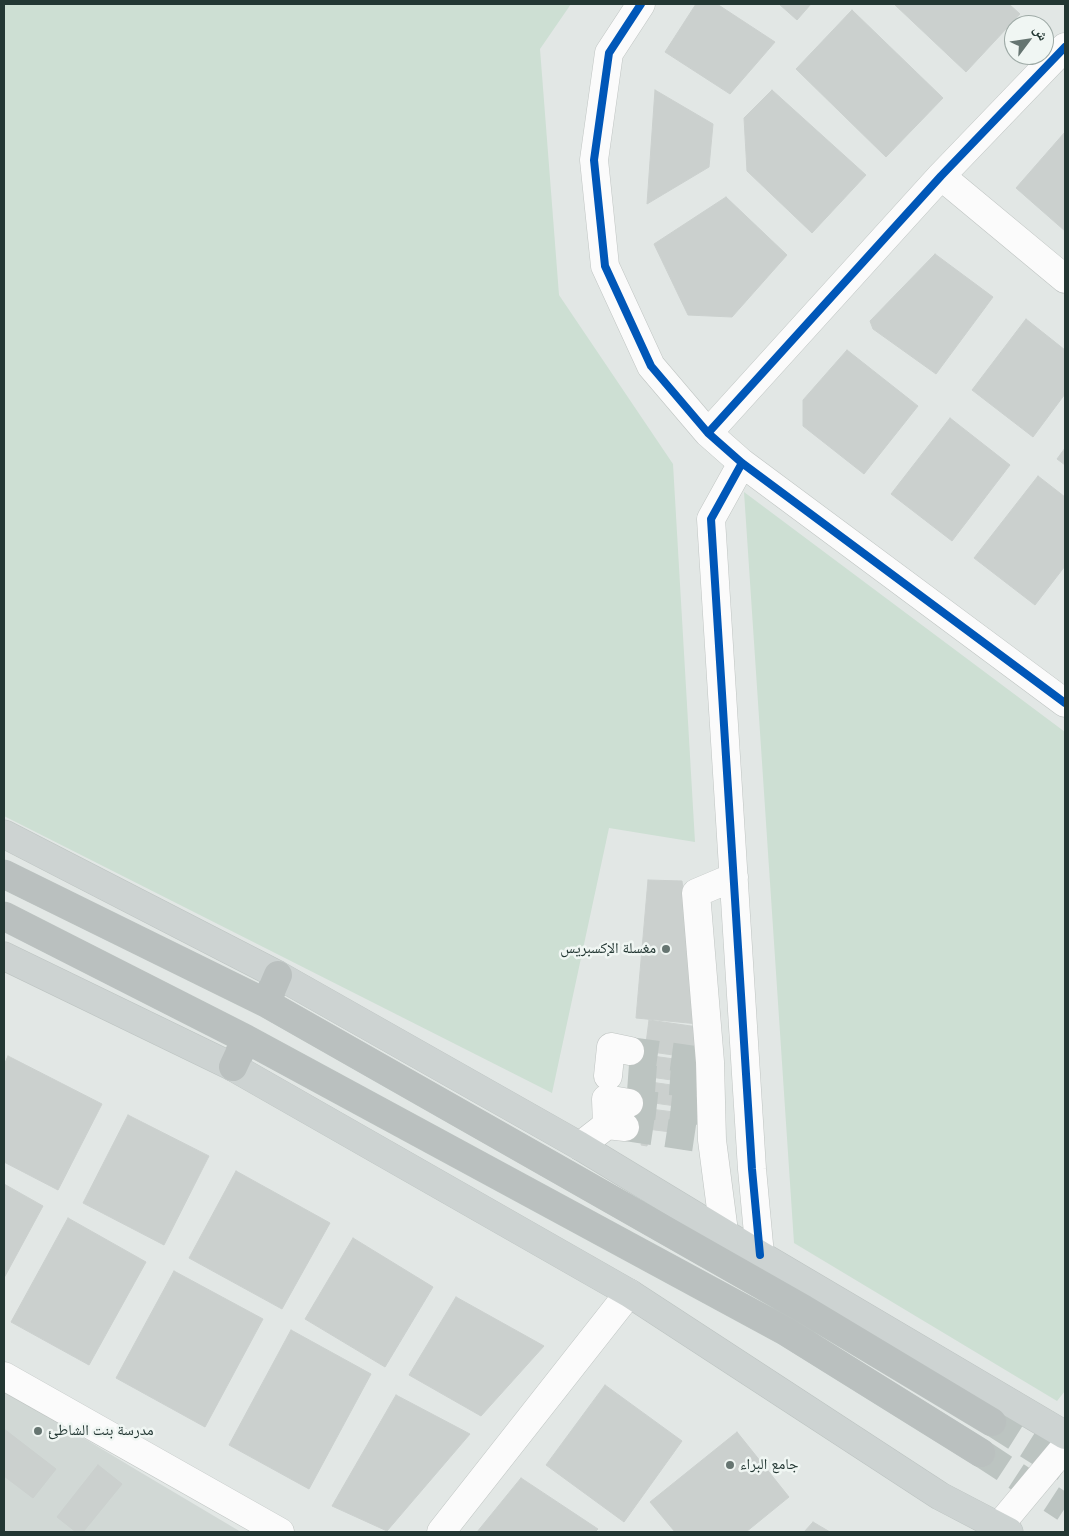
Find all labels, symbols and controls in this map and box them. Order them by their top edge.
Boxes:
north arrow [1004,15,1054,65]
text: ش [1029,22,1053,44]
place label: مغسلة الإكسبريس [560,940,656,958]
marker: مغسلة الإكسبريس [660,943,672,955]
place label: مدرسة بنت الشاطئ [48,1422,154,1440]
marker: مدرسة بنت الشاطئ [32,1425,44,1437]
place label: جامع البراء [740,1456,799,1474]
marker: جامع البراء [724,1459,736,1471]

